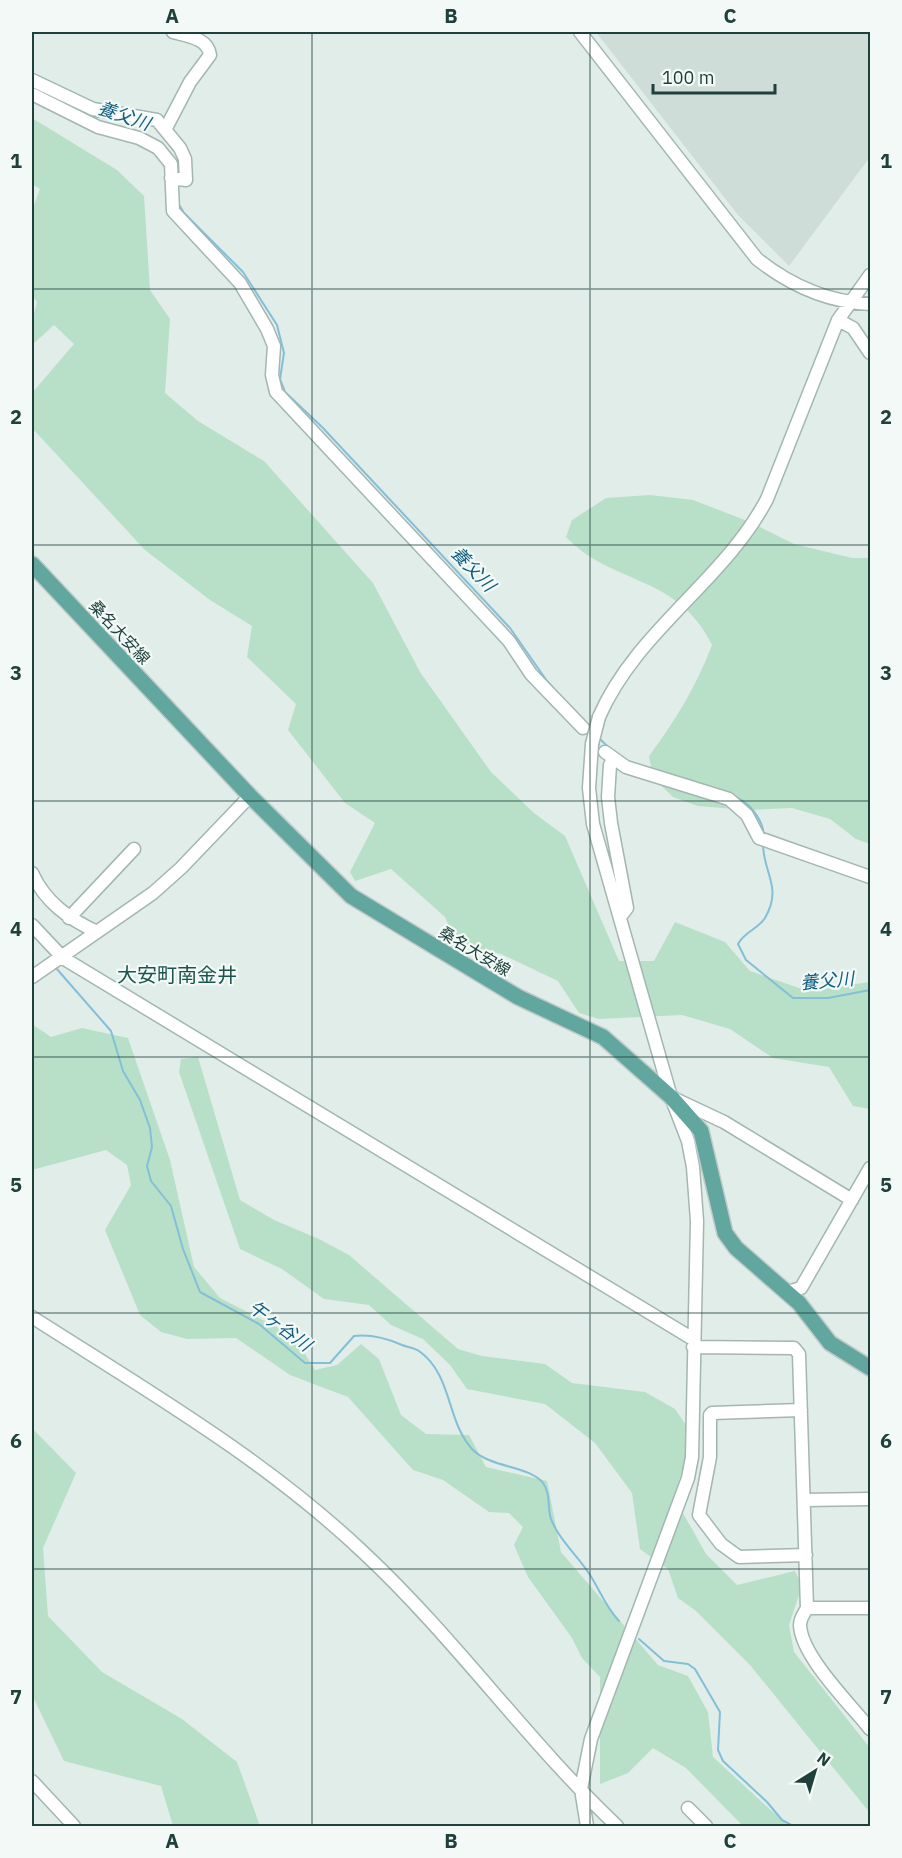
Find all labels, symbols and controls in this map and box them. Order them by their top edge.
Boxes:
text: A [165,2,179,29]
text: B [444,2,458,29]
text: C [723,2,737,29]
scale bar [653,57,774,95]
text: 100 m [662,66,714,89]
water label: 養父川 [95,96,155,136]
text: 1 [10,147,22,174]
text: 1 [880,147,892,174]
text: 2 [10,403,22,430]
text: 2 [880,403,892,430]
water label: 養父川 [446,541,502,598]
street label: 桑名大安線 [85,596,155,668]
text: 3 [10,659,22,686]
text: 3 [880,659,892,686]
text: 4 [10,915,22,942]
text: 4 [880,915,892,942]
street label: 桑名大安線 [436,922,514,980]
district label: 大安町南金井 [117,961,237,988]
water label: 養父川 [799,967,857,994]
text: 5 [10,1171,22,1198]
text: 5 [880,1171,892,1198]
water label: 午ヶ谷川 [244,1295,318,1357]
text: 6 [10,1427,22,1454]
text: 6 [880,1427,892,1454]
text: 7 [10,1683,22,1710]
text: 7 [880,1683,892,1710]
north arrow [785,1741,845,1801]
text: N [813,1748,835,1770]
text: A [165,1827,179,1854]
text: B [444,1827,458,1854]
text: C [723,1827,737,1854]

